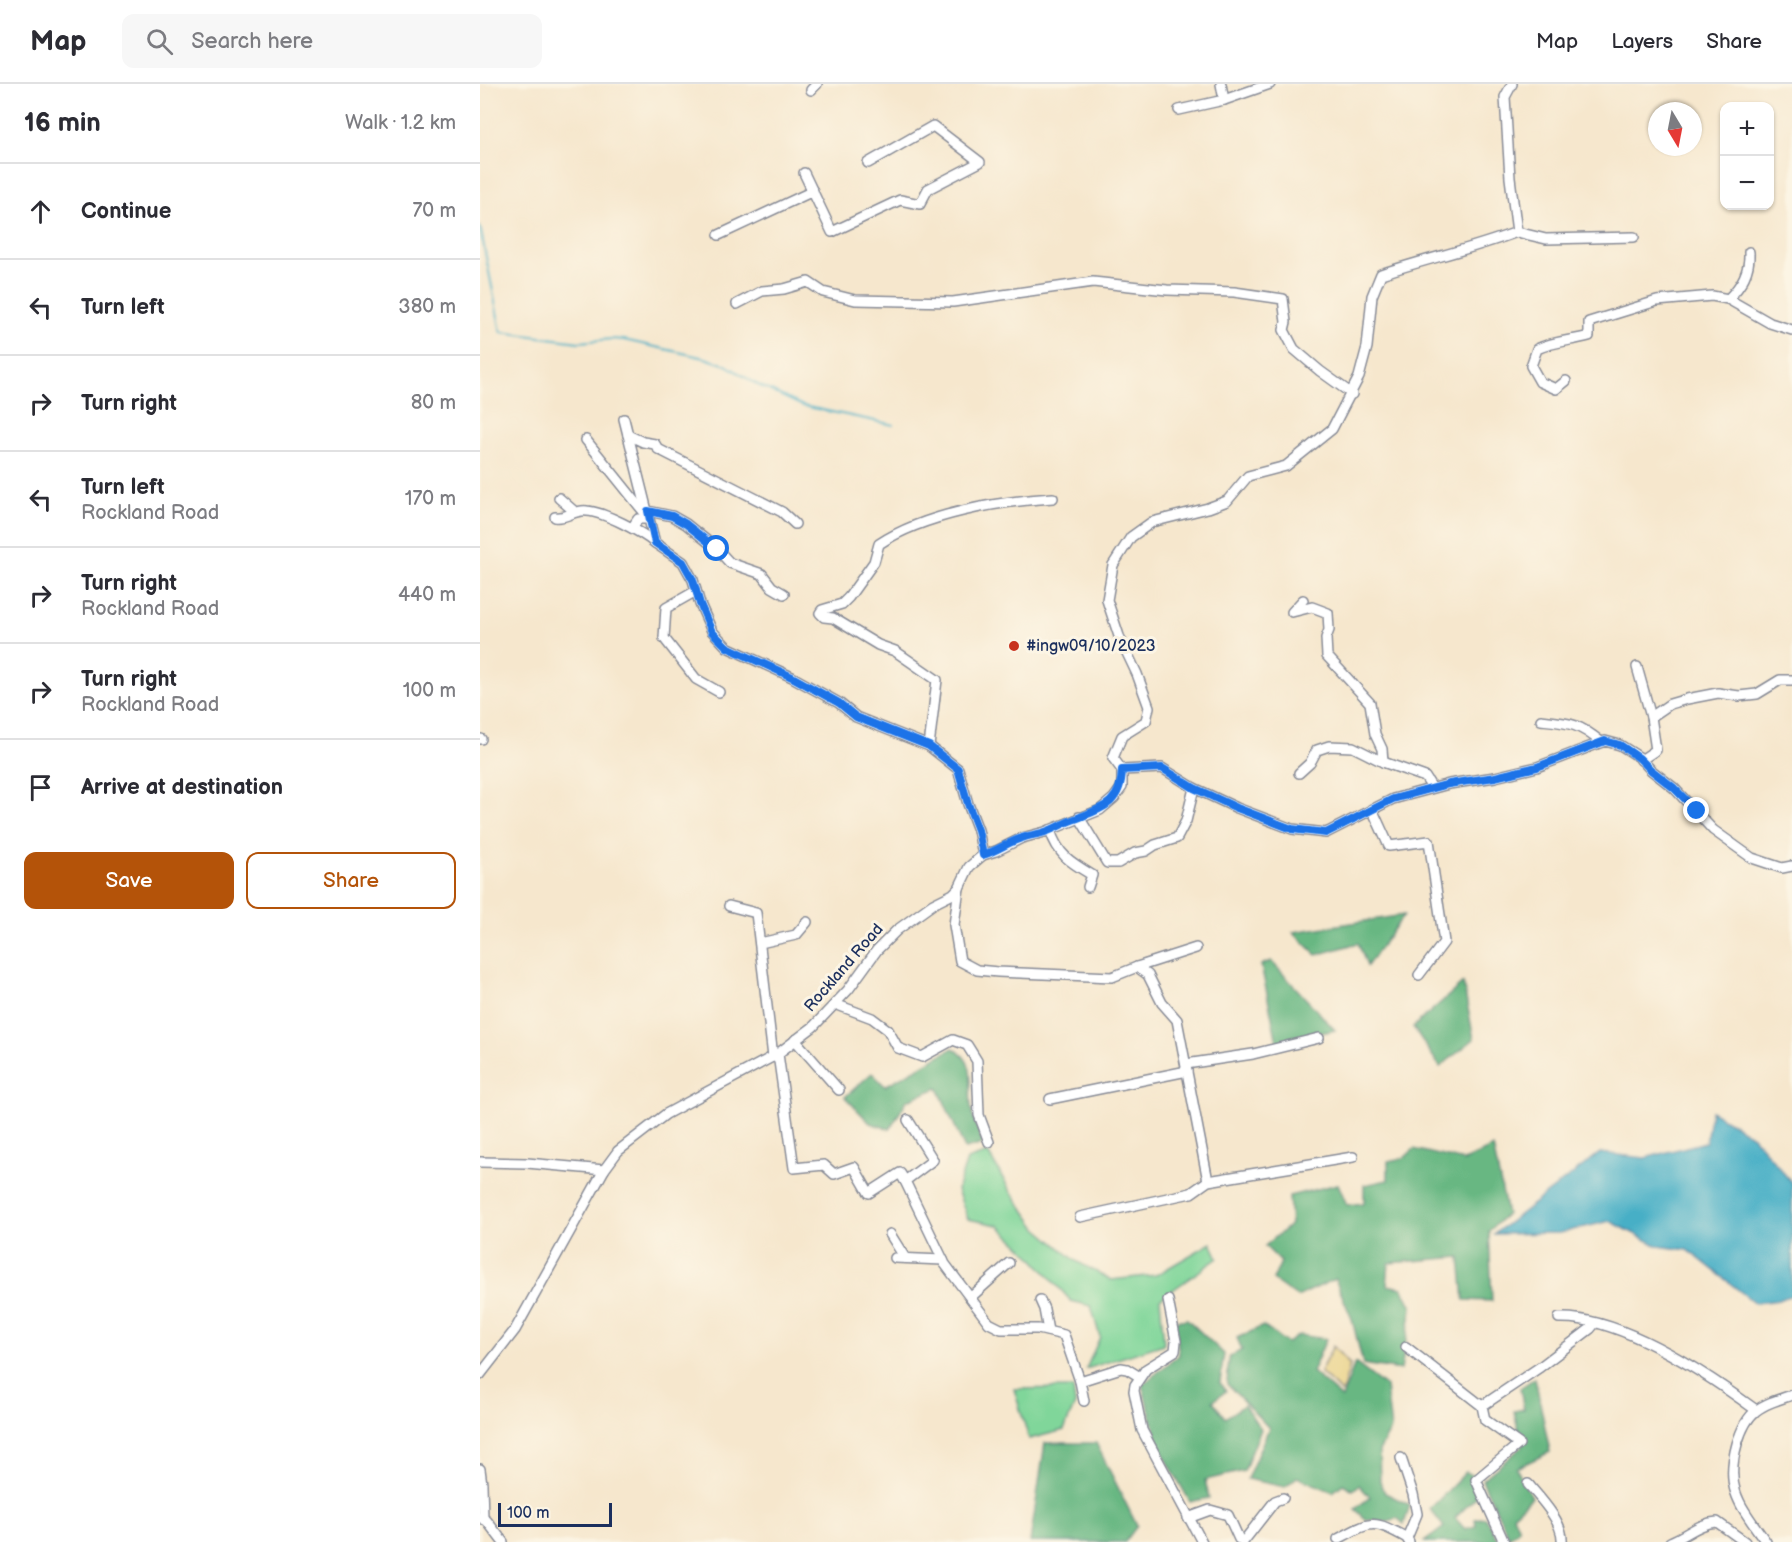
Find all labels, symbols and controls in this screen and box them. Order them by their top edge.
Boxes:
search box [122,14,542,68]
text: Map [30,25,86,58]
icon: search [143,25,176,58]
text: Search here [191,28,313,55]
text: Map [1536,29,1578,54]
text: Layers [1611,29,1673,54]
text: Share [1706,29,1762,54]
north arrow [1648,102,1702,156]
map controls [1720,102,1774,210]
button: + [1720,102,1774,156]
text: 16 min [24,108,101,139]
text: Walk · 1.2 km [345,111,456,135]
button: − [1720,156,1774,210]
icon: ahead [24,195,57,228]
text: Continue [81,198,171,225]
text: 70 m [412,199,456,223]
icon: left [24,291,57,324]
text: Turn left [81,294,165,321]
text: 380 m [398,295,456,319]
icon: right [24,387,57,420]
text: Turn right [81,390,177,417]
text: 80 m [411,391,456,415]
text: Turn left [81,474,165,501]
icon: left [24,483,57,516]
text: 170 m [405,487,456,511]
text: Rockland Road [81,501,219,525]
route start [703,535,729,561]
text: Turn right [81,570,177,597]
icon: right [24,579,57,612]
text: 440 m [398,583,456,607]
text: Rockland Road [81,597,219,621]
place label: #ingw09/10/2023 [1026,637,1156,656]
marker: #ingw09/10/2023 [1007,639,1021,653]
text: Turn right [81,666,177,693]
icon: right [24,675,57,708]
text: 100 m [403,679,456,703]
text: Rockland Road [81,693,219,717]
icon: arrive [24,771,57,804]
text: Arrive at destination [81,774,283,801]
route end [1683,797,1709,823]
button: Save [24,852,234,909]
button: Share [246,852,456,909]
street label: Rockland Road [801,920,887,1016]
scale bar [498,1500,612,1528]
text: 100 m [507,1504,550,1523]

